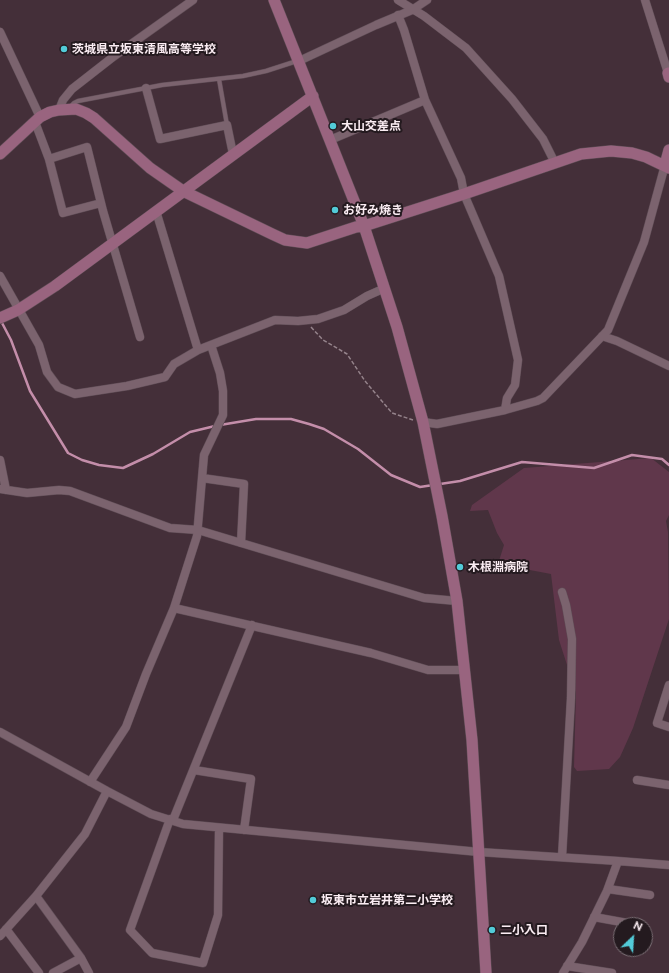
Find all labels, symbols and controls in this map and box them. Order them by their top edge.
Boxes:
place label: 茨城県立坂東清風高等学校 [72,42,216,56]
marker: 茨城県立坂東清風高等学校 [59,44,69,54]
place label: 大山交差点 [341,119,401,133]
marker: 大山交差点 [328,121,338,131]
place label: お好み焼き [343,203,403,217]
marker: お好み焼き [330,205,340,215]
place label: 木根淵病院 [468,560,528,574]
marker: 木根淵病院 [455,562,465,572]
place label: 坂東市立岩井第二小学校 [321,893,453,907]
marker: 坂東市立岩井第二小学校 [308,895,318,905]
north arrow [613,917,653,957]
text: N [631,919,644,934]
place label: 二小入口 [500,923,548,937]
marker: 二小入口 [487,925,497,935]

